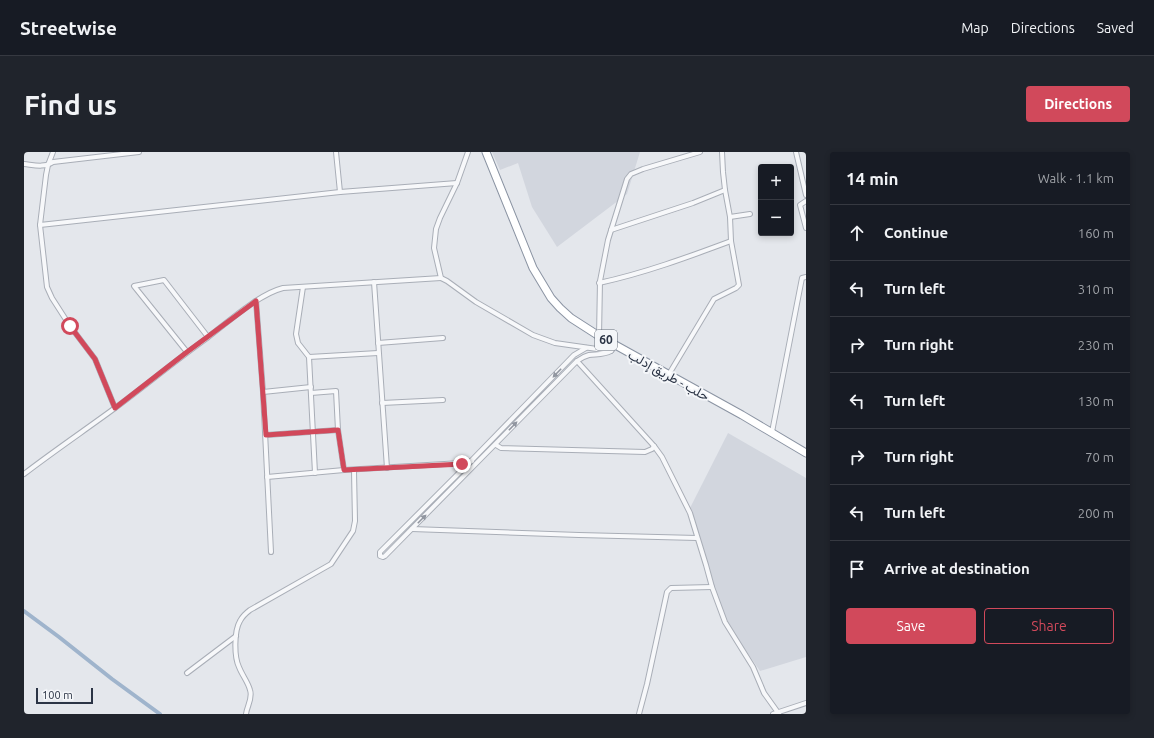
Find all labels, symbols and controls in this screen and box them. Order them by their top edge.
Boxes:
text: Streetwise [20,17,117,39]
text: Map [961,20,989,36]
text: Directions [1011,20,1075,36]
text: Saved [1097,20,1134,36]
button: Directions [1026,86,1130,122]
text: Find us [24,89,117,120]
map controls [758,164,794,236]
button: + [758,164,794,200]
text: 14 min [846,169,899,188]
text: Walk · 1.1 km [1038,171,1114,185]
button: − [758,200,794,236]
icon: ahead [846,222,868,244]
text: Continue [884,224,948,241]
text: 160 m [1078,226,1114,240]
icon: left [846,278,868,300]
text: Turn left [884,280,945,297]
text: 310 m [1078,282,1114,296]
route start [61,317,79,335]
road number: 60 [595,330,617,350]
icon: right [846,334,868,356]
text: Turn right [884,336,954,353]
text: 230 m [1078,338,1114,352]
street label: حلب - طريق إدلب [625,347,712,406]
one-way arrow [552,368,561,378]
icon: left [846,390,868,412]
text: Turn left [884,392,945,409]
text: 130 m [1078,394,1114,408]
one-way arrow [509,421,518,431]
icon: right [846,446,868,468]
text: Turn right [884,448,954,465]
text: 70 m [1085,450,1114,464]
route end [453,455,471,473]
icon: left [846,502,868,524]
text: Turn left [884,504,945,521]
text: 200 m [1078,506,1114,520]
one-way arrow [417,514,427,524]
icon: arrive [846,558,868,580]
text: Arrive at destination [884,560,1030,577]
button: Save [846,608,976,644]
button: Share [984,608,1114,644]
scale bar [36,686,93,705]
text: 100 m [42,689,73,701]

